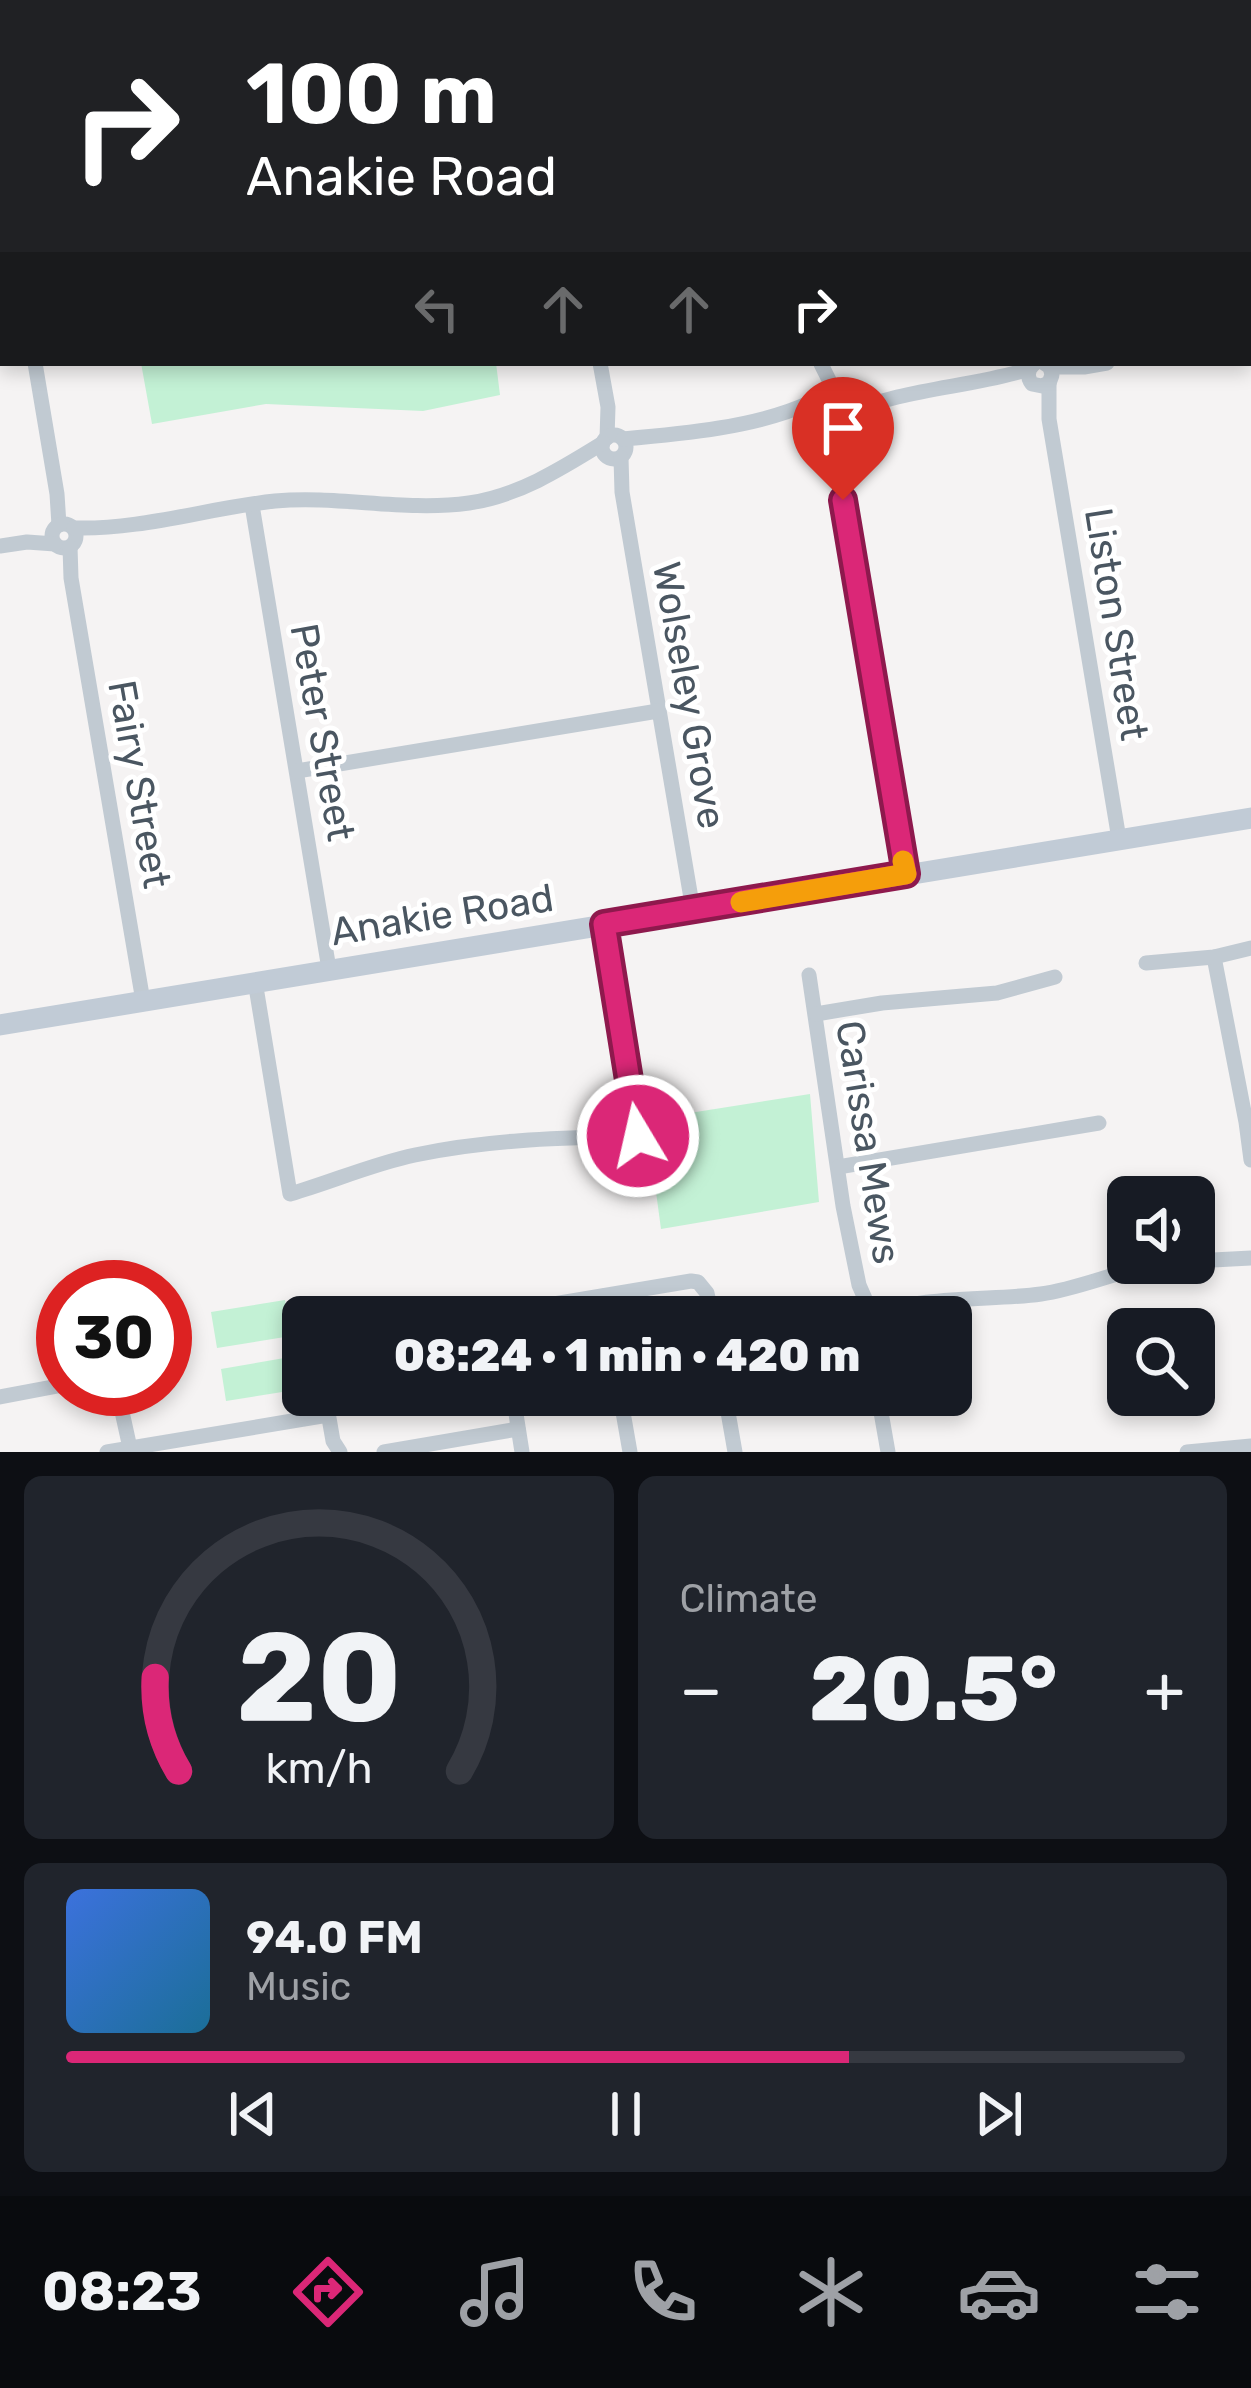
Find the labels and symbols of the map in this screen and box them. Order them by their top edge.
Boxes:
pin [792,377,894,500]
street label: Liston Street [1075,505,1157,744]
street label: Wolseley Grove [643,558,735,832]
street label: Peter Street [280,620,364,844]
street label: Fairy Street [98,677,180,892]
street label: Anakie Road [328,875,557,955]
street label: Carissa Mews [826,1017,910,1267]
position arrow [575,1073,701,1199]
speed limit sign: 30 [36,1260,192,1416]

